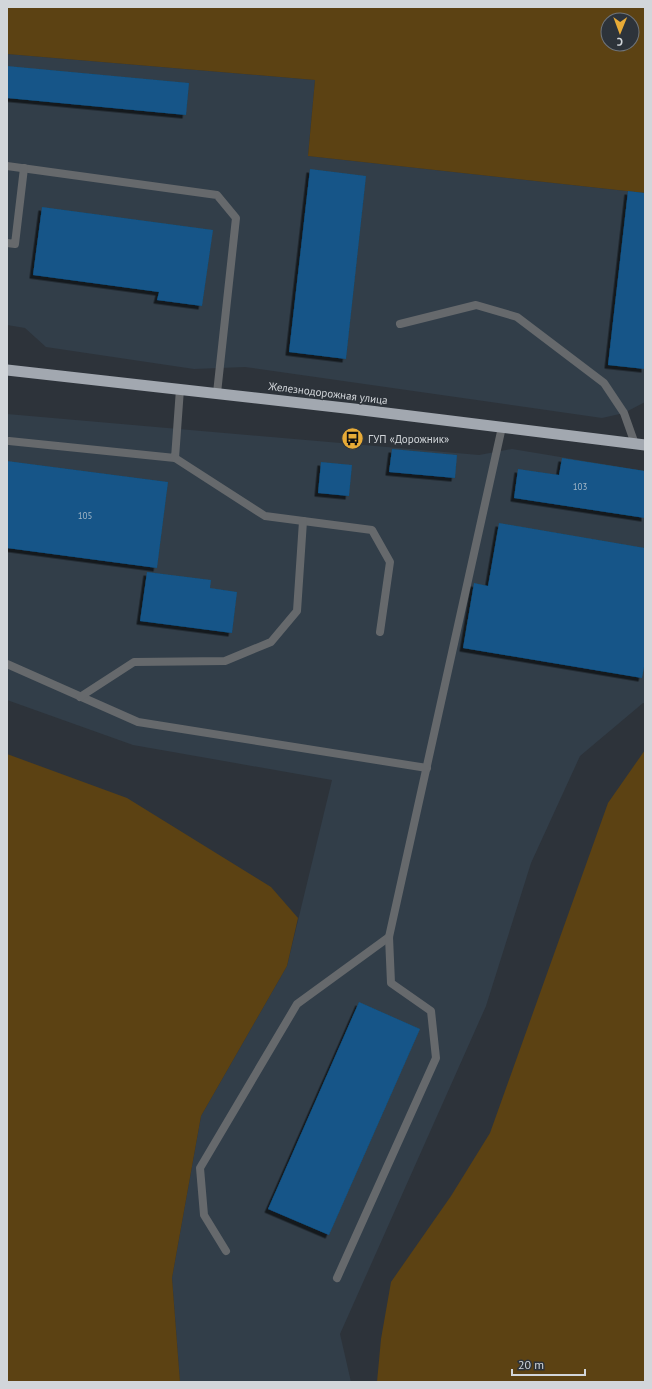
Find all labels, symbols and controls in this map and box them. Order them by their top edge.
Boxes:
north arrow [600,12,640,52]
text: С [617,35,623,49]
street label: Железнодорожная улица [267,379,388,407]
bus stop icon: ГУП «Дорожник» [340,426,366,452]
place label: ГУП «Дорожник» [368,432,449,446]
house number: 103 [573,481,587,492]
house number: 105 [78,510,92,521]
scale bar [512,1351,585,1377]
text: 20 m [518,1357,544,1372]

